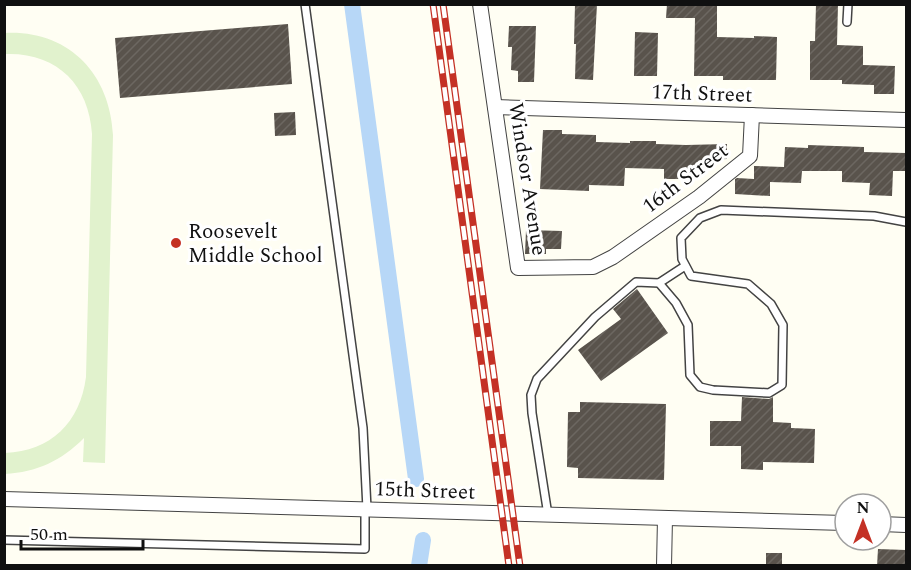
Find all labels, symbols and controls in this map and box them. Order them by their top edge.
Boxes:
street label: 17th Street [651,76,753,112]
street label: Windsor Avenue [499,100,555,258]
street label: 16th Street [636,136,736,222]
place label: Roosevelt Middle School [188,216,323,272]
marker: Roosevelt Middle School [169,236,183,250]
street label: 15th Street [374,473,476,509]
north arrow [833,492,893,552]
text: N [856,496,870,520]
scale bar [21,513,142,551]
text: 50 m [30,521,68,548]

